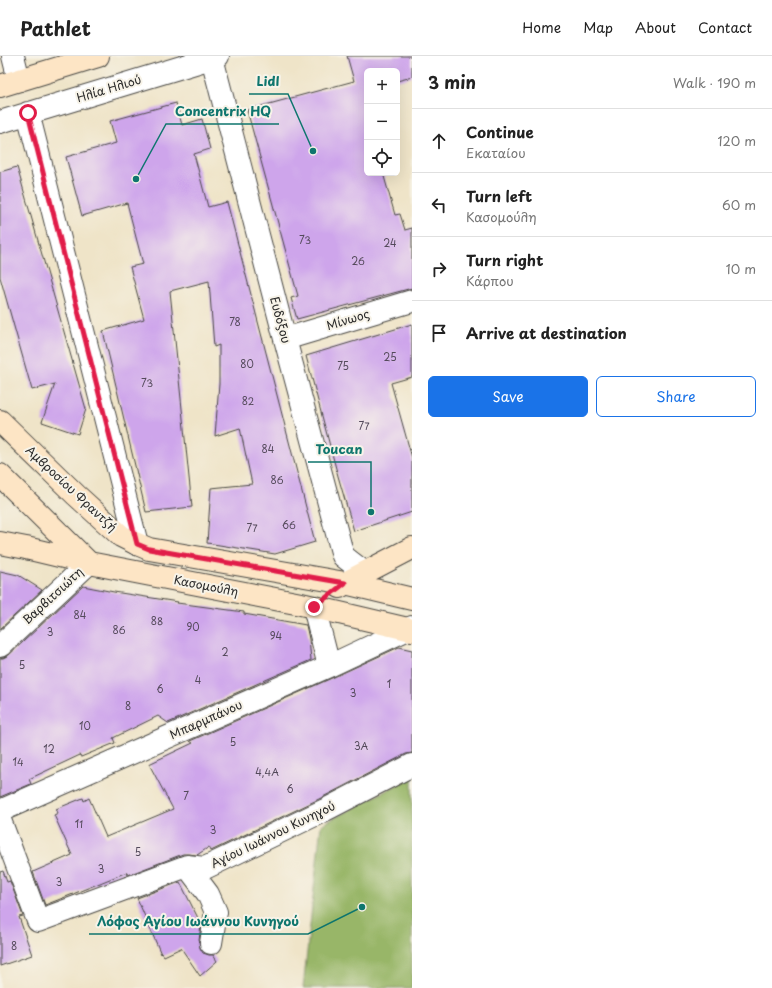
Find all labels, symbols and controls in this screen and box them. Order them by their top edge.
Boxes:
text: Pathlet [20,14,91,42]
text: Home [522,17,561,38]
text: Map [583,17,613,38]
text: About [635,17,676,38]
text: Contact [698,17,752,38]
map controls [364,68,400,176]
button: + [364,68,400,104]
callout: Lidl [249,69,288,94]
text: 3 min [428,69,476,95]
street label: Ηλία Ηλιού [74,70,143,106]
text: Lidl [257,71,280,90]
text: Walk · 190 m [673,73,756,92]
callout: Concentrix HQ [166,99,279,124]
text: Concentrix HQ [175,101,271,120]
route start [19,104,37,122]
button: − [364,104,400,140]
text: Continue [466,120,534,143]
icon: ahead [428,130,450,152]
text: 120 m [717,131,756,150]
button: locate [364,140,400,176]
text: Εκαταίου [466,143,526,162]
text: Turn left [466,184,532,207]
icon: left [428,194,450,216]
text: 60 m [722,195,756,214]
text: Κασομούλη [466,207,537,226]
house number: 73 [299,232,311,247]
house number: 24 [383,235,397,250]
text: Turn right [466,248,543,271]
house number: 26 [351,253,365,268]
icon: right [428,258,450,280]
text: 10 m [726,259,756,278]
text: Κάρπου [466,271,514,290]
street label: Ευδόξου [266,294,296,345]
street label: Μίνωος [324,304,371,334]
house number: 78 [229,314,241,329]
text: Arrive at destination [466,321,627,344]
icon: arrive [428,322,450,344]
house number: 25 [383,349,397,364]
house number: 80 [240,356,254,371]
house number: 75 [337,358,349,373]
house number: 73 [141,375,153,390]
button: Save [428,376,588,417]
button: Share [596,376,756,417]
house number: 82 [242,393,254,408]
house number: 77 [358,418,370,433]
callout: Toucan [308,437,371,462]
text: Toucan [316,439,362,458]
street label: Αμβροσίου Φραντζή [22,441,121,535]
house number: 84 [262,441,275,456]
house number: 86 [271,472,284,487]
house number: 66 [282,517,296,532]
house number: 77 [246,520,258,535]
street label: Βαρβιτσιώτη [18,563,87,628]
street label: Κασομούλη [172,570,240,600]
route end [305,598,323,616]
house number: 84 [74,607,87,622]
house number: 88 [151,613,163,628]
house number: 90 [186,619,200,634]
house number: 86 [113,622,126,637]
house number: 3 [47,624,53,639]
house number: 94 [270,628,283,643]
house number: 2 [221,644,229,659]
house number: 5 [19,657,25,672]
house number: 4 [195,672,202,687]
house number: 1 [387,676,391,691]
house number: 6 [156,681,164,696]
house number: 3 [350,685,356,700]
street label: Μπαρμπάνου [166,695,245,743]
house number: 8 [125,698,131,713]
house number: 10 [79,718,91,733]
house number: 5 [230,734,236,749]
house number: 3Α [354,738,368,753]
house number: 12 [43,741,55,756]
house number: 14 [12,754,24,769]
house number: 4,4Α [255,764,279,779]
house number: 6 [286,781,294,796]
house number: 7 [183,788,189,803]
street label: Αγίου Ιωάννου Κυνηγού [207,796,338,872]
house number: 11 [75,816,83,831]
house number: 3 [210,822,216,837]
house number: 5 [135,844,141,859]
house number: 3 [98,861,104,876]
house number: 3 [56,874,62,889]
callout: Λόφος Αγίου Ιωάννου Κυνηγού [89,909,308,934]
text: Λόφος Αγίου Ιωάννου Κυνηγού [97,911,299,930]
house number: 8 [11,938,17,953]

